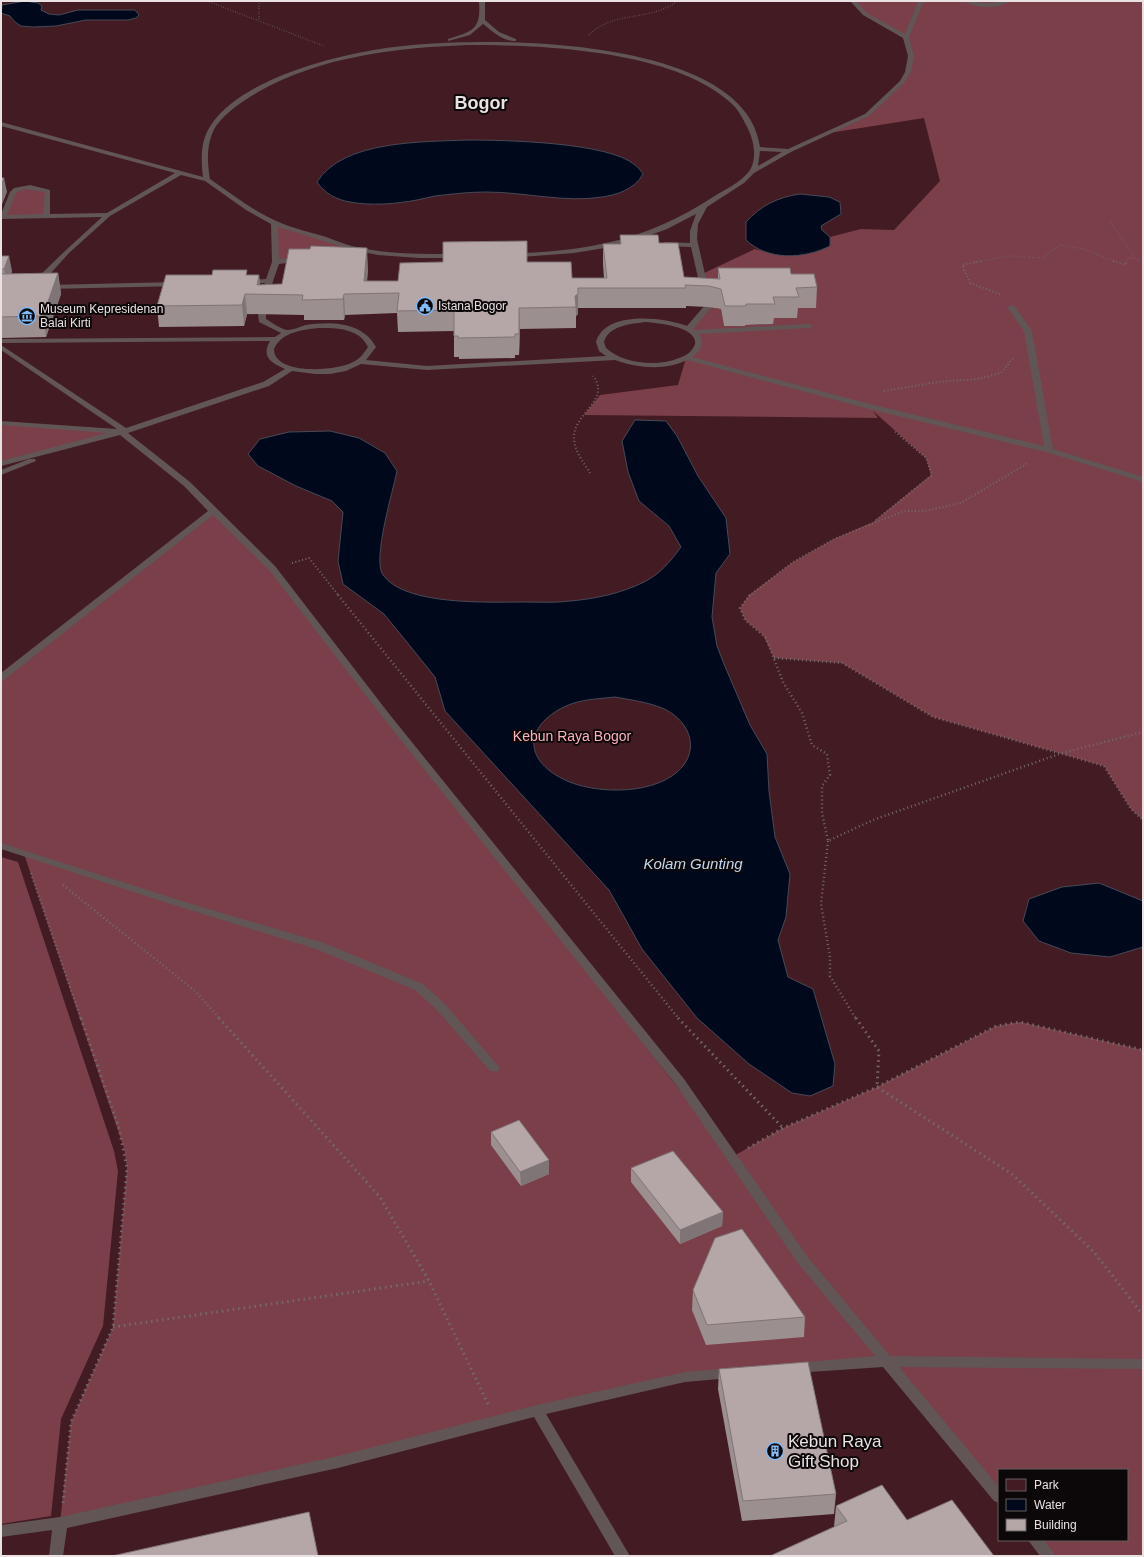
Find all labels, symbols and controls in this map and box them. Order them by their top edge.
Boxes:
district label: Bogor [455,93,508,113]
public building icon: Istana Bogor [415,296,435,316]
place label: Istana Bogor [438,299,506,313]
place label: Museum Kepresidenan Balai Kirti [40,302,163,330]
museum icon: Museum Kepresidenan Balai Kirti [17,306,37,326]
park label: Kebun Raya Bogor [513,728,631,744]
water label: Kolam Gunting [643,855,743,872]
place label: Kebun Raya Gift Shop [788,1432,882,1471]
building icon: Kebun Raya Gift Shop [765,1441,785,1461]
legend [998,1469,1128,1541]
text: Park [1034,1478,1060,1492]
text: Water [1034,1498,1066,1512]
text: Building [1034,1518,1077,1532]

